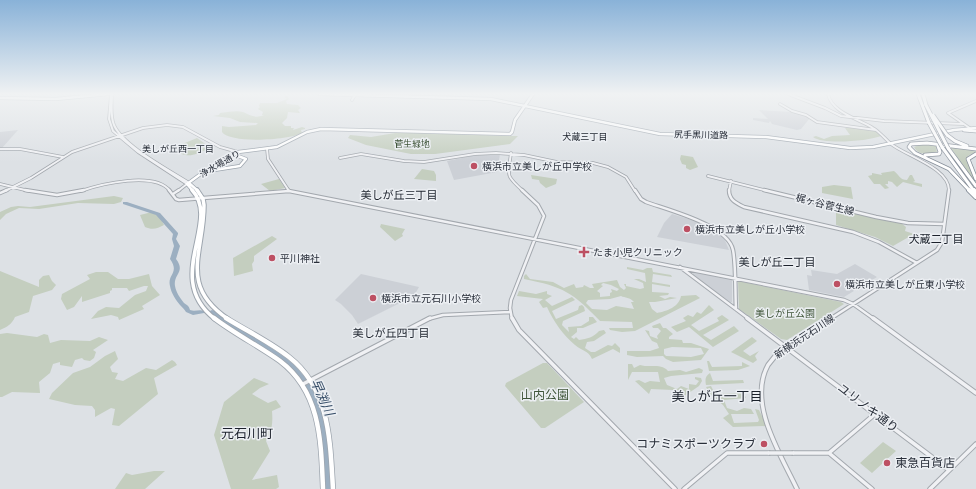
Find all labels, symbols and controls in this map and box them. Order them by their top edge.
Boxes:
street label: 尻手黒川道路 [674,129,728,140]
district label: 犬蔵三丁目 [562,131,608,142]
park label: 菅生緑地 [394,138,430,149]
district label: 美しが丘西一丁目 [142,143,214,154]
street label: 浄水場通り [198,148,242,180]
place label: 横浜市立美しが丘中学校 [482,160,592,173]
marker: 横浜市立美しが丘中学校 [469,161,479,171]
district label: 美しが丘三丁目 [361,188,438,202]
street label: 梶ヶ谷菅生線 [794,191,856,218]
place label: 横浜市立美しが丘小学校 [695,223,805,236]
marker: 横浜市立美しが丘小学校 [682,224,692,234]
district label: 犬蔵二丁目 [909,232,964,246]
marker: たま小児クリニック [578,246,590,258]
place label: たま小児クリニック [593,246,683,259]
place label: 平川神社 [280,252,320,265]
marker: 平川神社 [267,253,277,263]
district label: 美しが丘二丁目 [739,255,816,269]
place label: 横浜市立美しが丘東小学校 [845,278,965,291]
marker: 横浜市立美しが丘東小学校 [832,279,842,289]
place label: 横浜市立元石川小学校 [381,292,481,305]
marker: 横浜市立元石川小学校 [368,293,378,303]
park label: 美しが丘公園 [755,307,815,320]
street label: 新横浜元石川線 [772,311,837,361]
district label: 美しが丘四丁目 [353,326,430,340]
water label: 早渕川 [307,376,339,420]
street label: ユリノキ通り [835,380,902,435]
park label: 山内公園 [521,387,569,402]
district label: 美しが丘一丁目 [671,388,763,405]
district label: 元石川町 [221,425,273,442]
place label: コナミスポーツクラブ [636,436,756,451]
marker: コナミスポーツクラブ [759,439,769,449]
place label: 東急百貨店 [895,455,955,470]
marker: 東急百貨店 [882,458,892,468]

